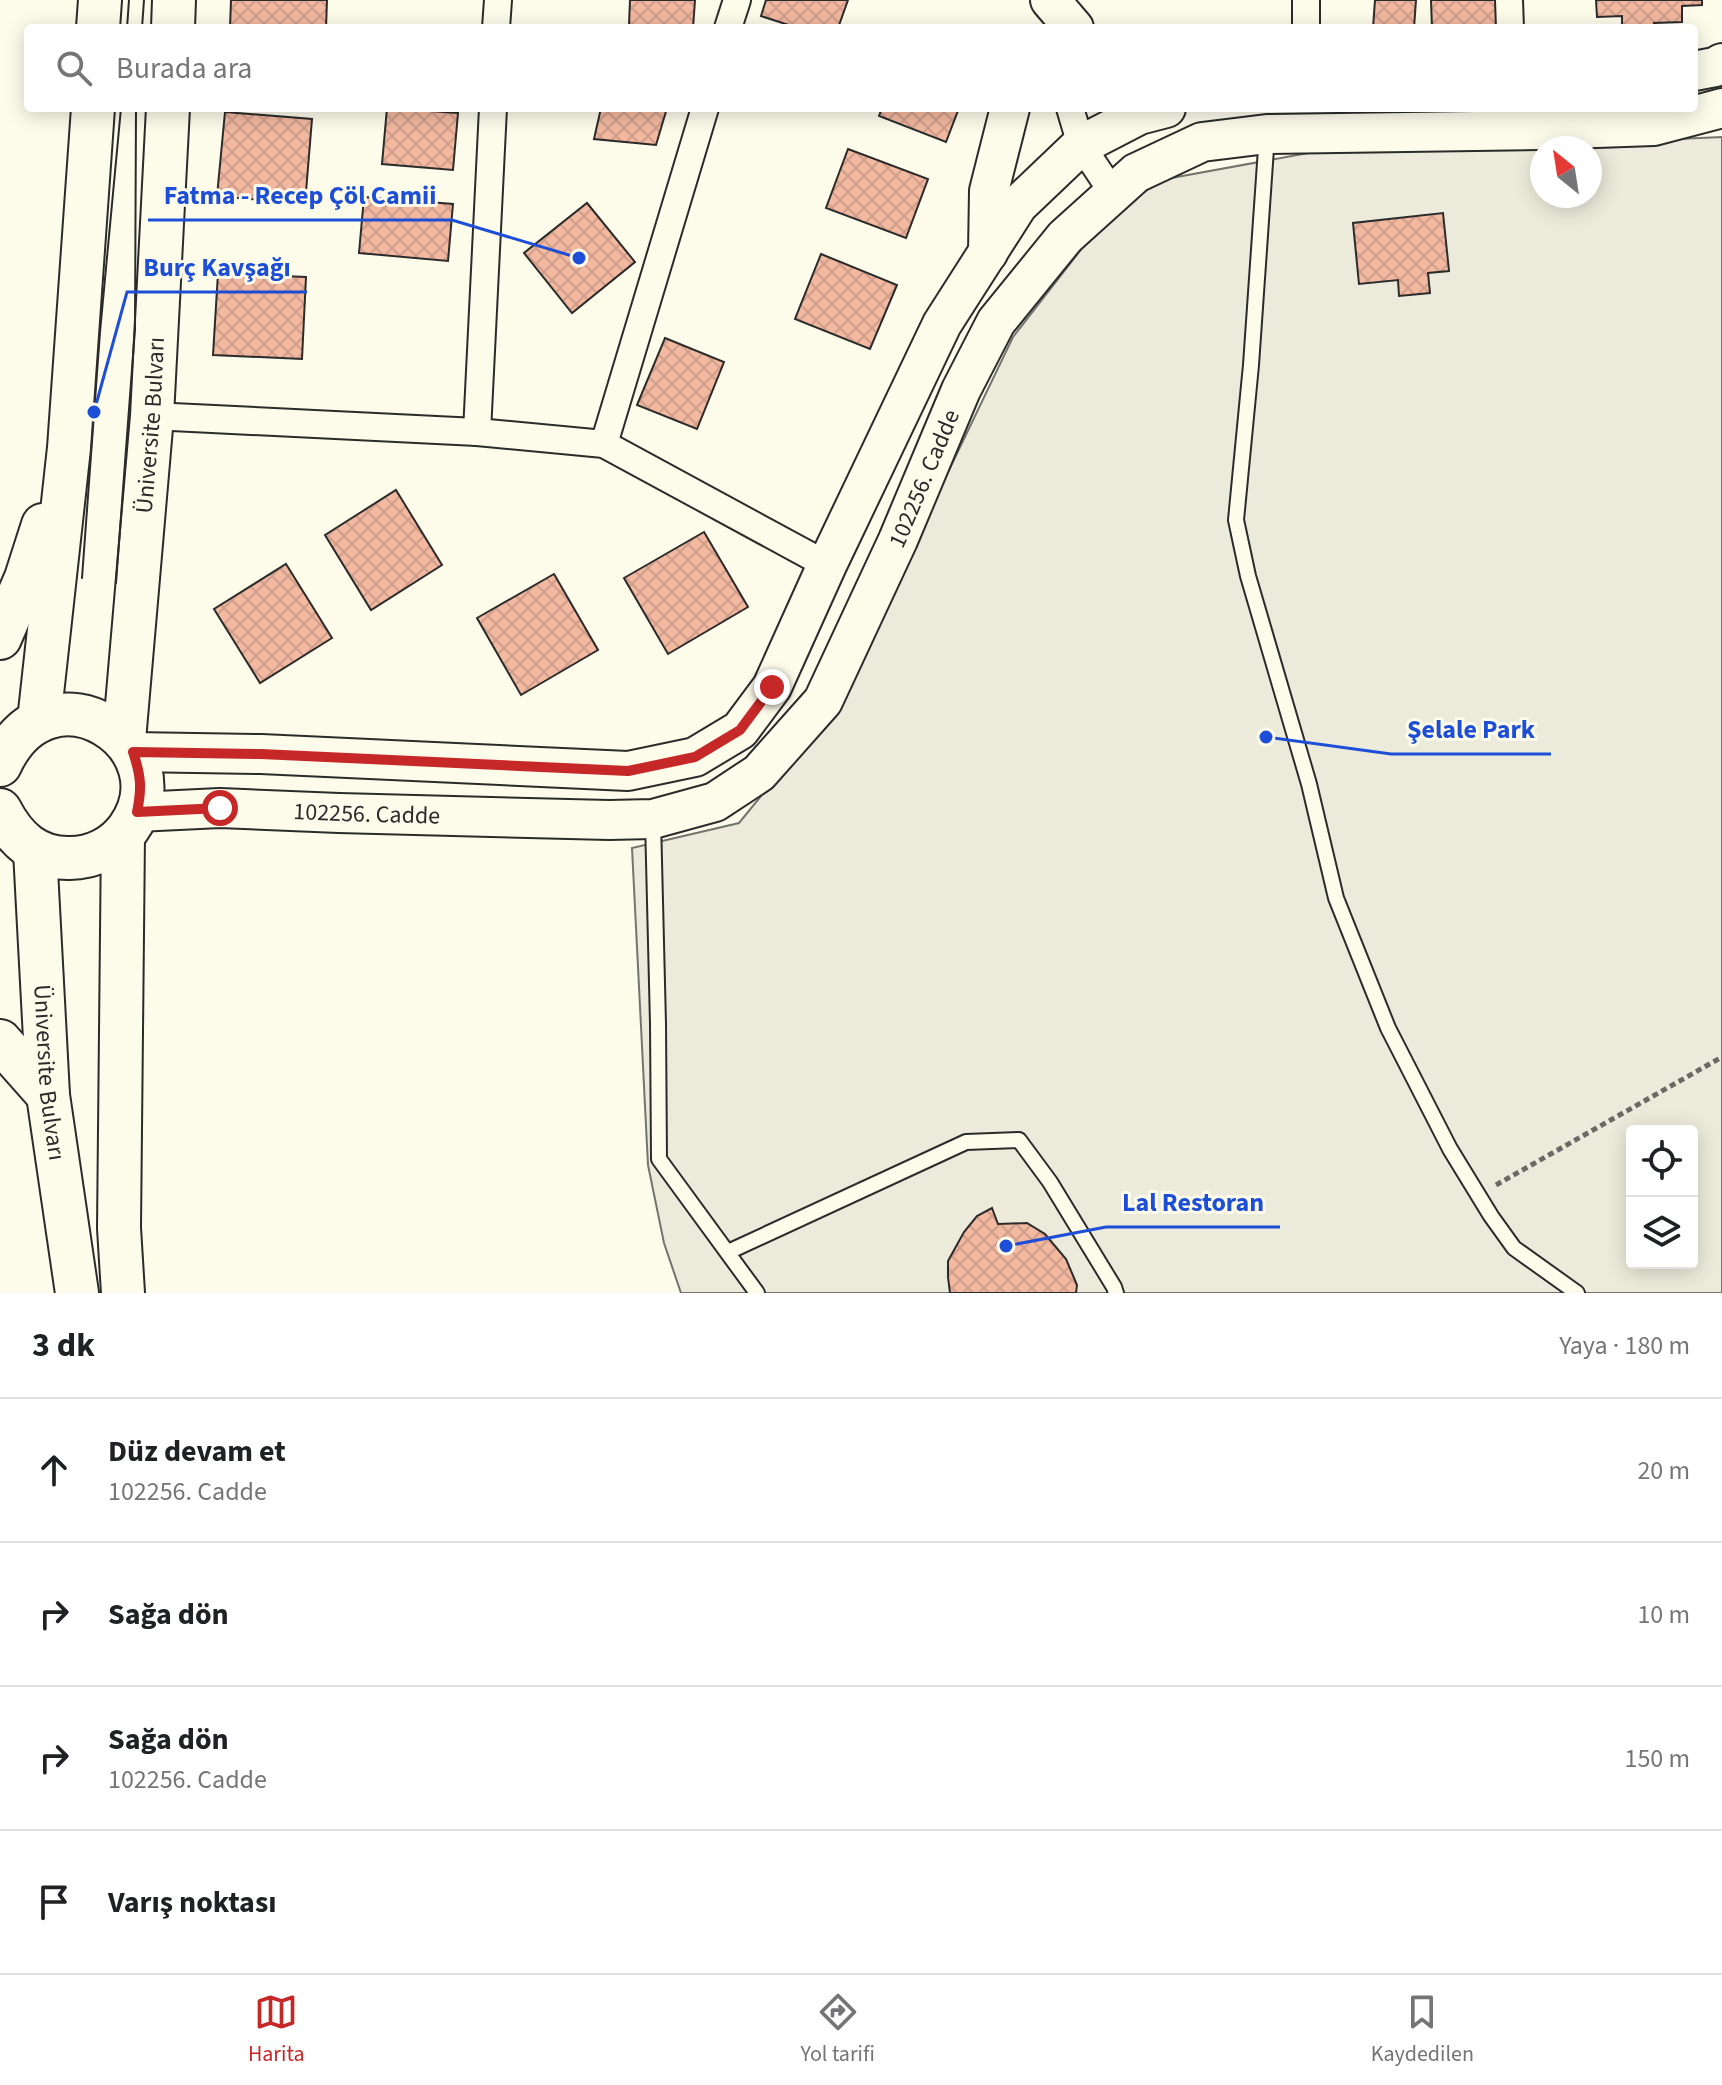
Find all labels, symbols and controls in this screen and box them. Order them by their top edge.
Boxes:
search box [24,24,1698,112]
icon: search [52,46,96,90]
text: Burada ara [116,47,253,90]
north arrow [1530,136,1602,208]
callout: Fatma - Recep Çöl Camii [148,170,452,220]
text: Fatma - Recep Çöl Camii [164,177,436,214]
callout: Burç Kavşağı [127,242,307,292]
text: Burç Kavşağı [143,249,291,286]
street label: Üniversite Bulvarı [126,336,174,515]
street label: 102256. Cadde [879,404,968,553]
route end [754,669,790,705]
callout: Şelale Park [1391,704,1551,754]
text: Şelale Park [1407,711,1536,748]
route start [202,790,238,826]
street label: 102256. Cadde [293,794,441,833]
street label: Üniversite Bulvarı [25,984,75,1163]
map controls [1626,1125,1698,1269]
button: locate [1626,1125,1698,1197]
callout: Lal Restoran [1106,1177,1280,1227]
text: Lal Restoran [1122,1184,1264,1221]
button: layers [1626,1197,1698,1269]
text: 3 dk [32,1321,95,1370]
text: Yaya · 180 m [1559,1327,1690,1364]
text: Düz devam et [108,1430,286,1473]
icon: ahead [32,1448,76,1492]
text: 20 m [1637,1452,1690,1489]
text: 102256. Cadde [108,1473,267,1510]
icon: right [32,1592,76,1636]
text: Sağa dön [108,1593,229,1636]
text: 10 m [1637,1596,1690,1633]
text: Sağa dön [108,1718,229,1761]
icon: right [32,1736,76,1780]
text: 150 m [1624,1740,1690,1777]
text: 102256. Cadde [108,1761,267,1798]
icon: arrive [32,1880,76,1924]
text: Varış noktası [108,1881,276,1924]
tab: Harita [248,1990,304,2070]
tab: Yol tarifi [800,1990,875,2070]
tab: Kaydedilen [1371,1990,1474,2070]

